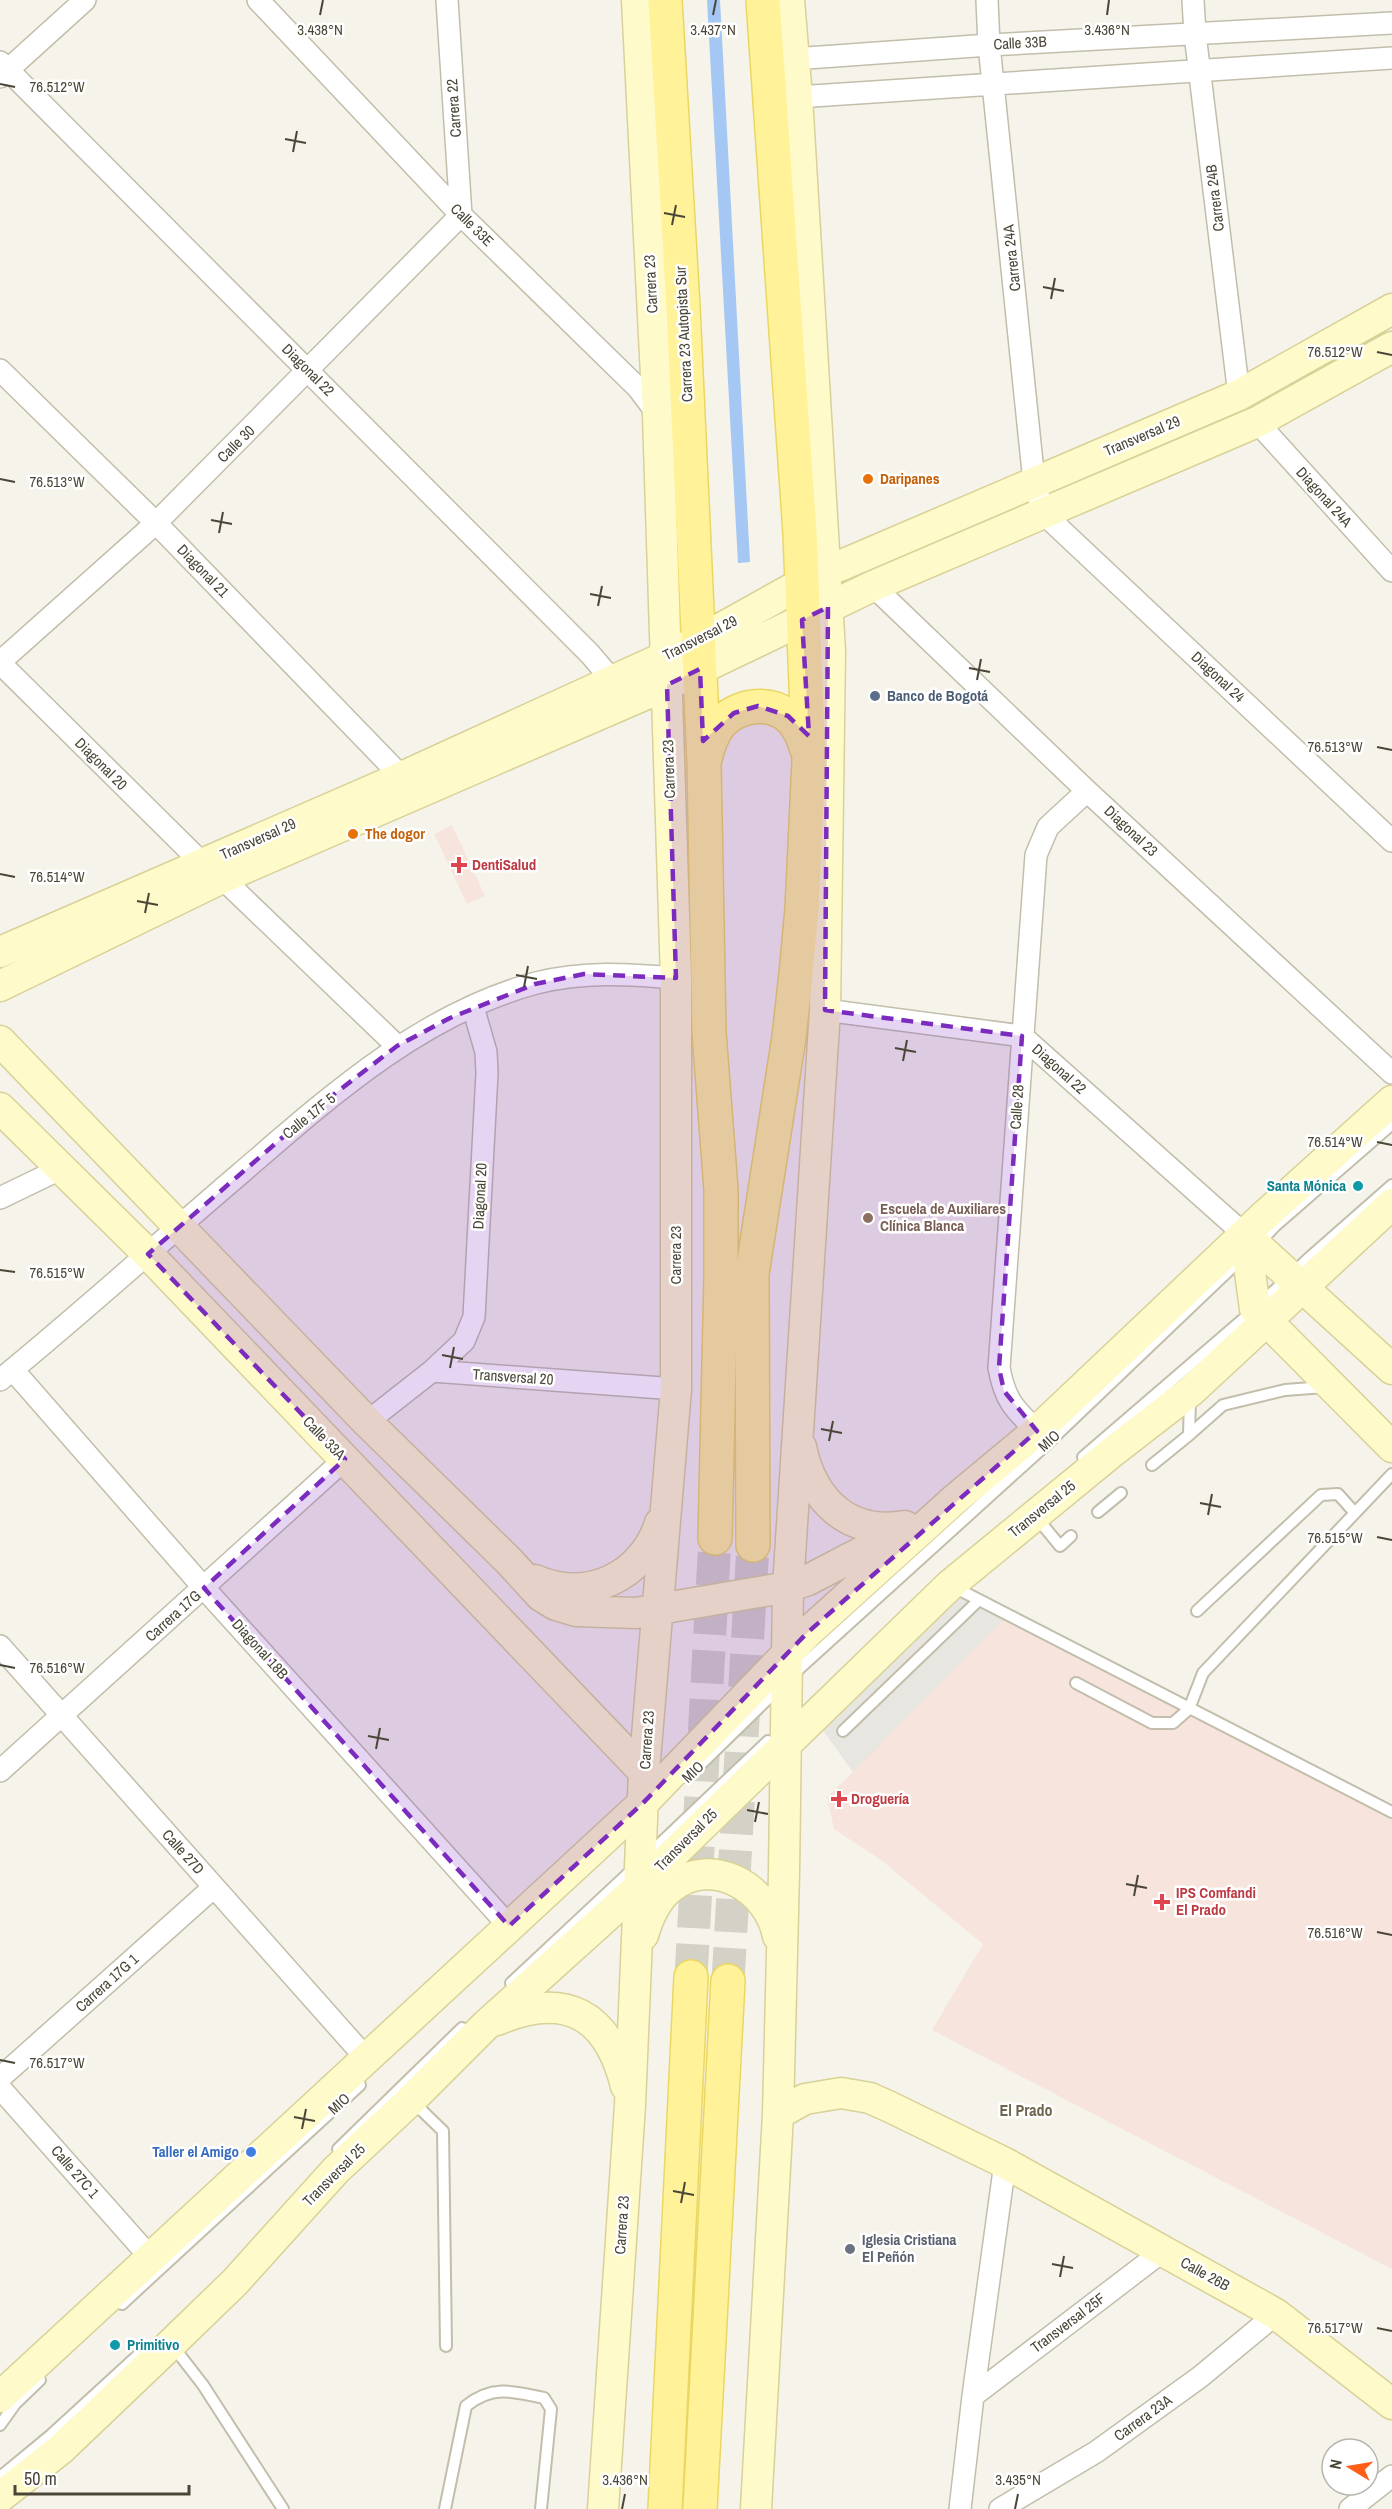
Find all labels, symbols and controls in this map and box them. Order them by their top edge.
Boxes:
text: 3.438°N [297,19,343,40]
text: 3.437°N [690,19,736,40]
text: 3.436°N [1084,19,1130,40]
street label: Calle 33B [993,31,1047,54]
text: 76.512°W [29,76,85,97]
street label: Carrera 22 [441,78,466,138]
street label: Carrera 24B [1200,164,1229,233]
street label: Calle 33E [446,198,499,251]
street label: Carrera 24A [997,223,1025,292]
street label: Carrera 23 [638,254,663,314]
street label: Carrera 23 Autopista Sur [669,266,698,403]
street label: Diagonal 22 [277,339,339,401]
text: 76.512°W [1307,341,1363,362]
street label: Transversal 29 [1100,410,1183,461]
street label: Calle 30 [212,420,259,467]
street label: Diagonal 24A [1292,462,1358,532]
place label: Daripanes [880,468,940,489]
text: 76.513°W [29,471,85,492]
marker: Daripanes [861,472,875,486]
street label: Diagonal 21 [173,539,234,602]
street label: Transversal 29 [659,610,741,665]
street label: Diagonal 24 [1187,646,1250,707]
place label: Banco de Bogotá [887,685,988,706]
marker: Banco de Bogotá [868,689,882,703]
street label: Diagonal 20 [70,733,132,795]
text: 76.513°W [1307,736,1363,757]
street label: Carrera 23 [657,739,680,799]
street label: Diagonal 23 [1100,800,1163,861]
street label: Transversal 29 [217,812,299,865]
place label: The dogor [365,823,425,844]
marker: The dogor [346,827,360,841]
place label: DentiSalud [472,854,536,875]
marker: DentiSalud [450,856,468,874]
text: 76.514°W [29,866,85,887]
street label: Diagonal 22 [1028,1039,1091,1099]
street label: Calle 28 [1004,1084,1029,1130]
street label: Calle 17F 5 [278,1088,340,1144]
text: 76.514°W [1307,1131,1363,1152]
street label: Diagonal 20 [467,1162,492,1230]
place label: Santa Mónica [1267,1175,1346,1196]
marker: Santa Mónica [1351,1179,1365,1193]
place label: Escuela de Auxiliares Clínica Blanca [880,1198,1006,1236]
marker: Escuela de Auxiliares Clínica Blanca [861,1211,875,1225]
street label: Carrera 23 [665,1225,686,1284]
text: 76.515°W [29,1262,85,1283]
street label: Transversal 20 [472,1363,554,1390]
street label: Calle 33A [298,1411,351,1465]
street label: MIO [1033,1425,1064,1456]
street label: Transversal 25 [1004,1475,1080,1542]
text: 76.515°W [1307,1527,1363,1548]
street label: Carrera 17G [140,1585,205,1646]
street label: Diagonal 18B [228,1614,293,1683]
text: 76.516°W [29,1657,85,1678]
street label: Carrera 23 [634,1710,659,1770]
street label: MIO [677,1756,708,1787]
place label: Droguería [851,1788,909,1809]
marker: Droguería [832,1792,846,1806]
street label: Transversal 25 [650,1804,722,1876]
street label: Calle 27D [157,1825,209,1879]
place label: IPS Comfandi El Prado [1176,1882,1256,1920]
marker: IPS Comfandi El Prado [1153,1893,1171,1911]
text: 76.516°W [1307,1922,1363,1943]
street label: Carrera 17G 1 [70,1948,143,2017]
text: 76.517°W [29,2052,85,2073]
street label: MIO [323,2088,354,2119]
district label: El Prado [999,2099,1053,2121]
street label: Transversal 25 [298,2139,370,2211]
street label: Calle 27C 1 [46,2141,104,2203]
place label: Taller el Amigo [152,2141,239,2162]
marker: Taller el Amigo [244,2145,258,2159]
street label: Carrera 23 [609,2195,634,2255]
place label: Iglesia Cristiana El Peñón [862,2229,957,2267]
marker: Iglesia Cristiana El Peñón [843,2242,857,2256]
street label: Calle 26B [1177,2251,1234,2296]
street label: Transversal 25F [1026,2288,1109,2358]
text: 76.517°W [1307,2317,1363,2338]
place label: Primitivo [127,2334,180,2355]
marker: Primitivo [108,2338,122,2352]
street label: Carrera 23A [1109,2389,1177,2446]
north arrow [1320,2437,1380,2497]
text: N [1324,2457,1347,2471]
scale bar [15,2458,189,2496]
text: 50 m [24,2466,57,2491]
text: 3.436°N [602,2469,648,2490]
text: 3.435°N [995,2469,1041,2490]

